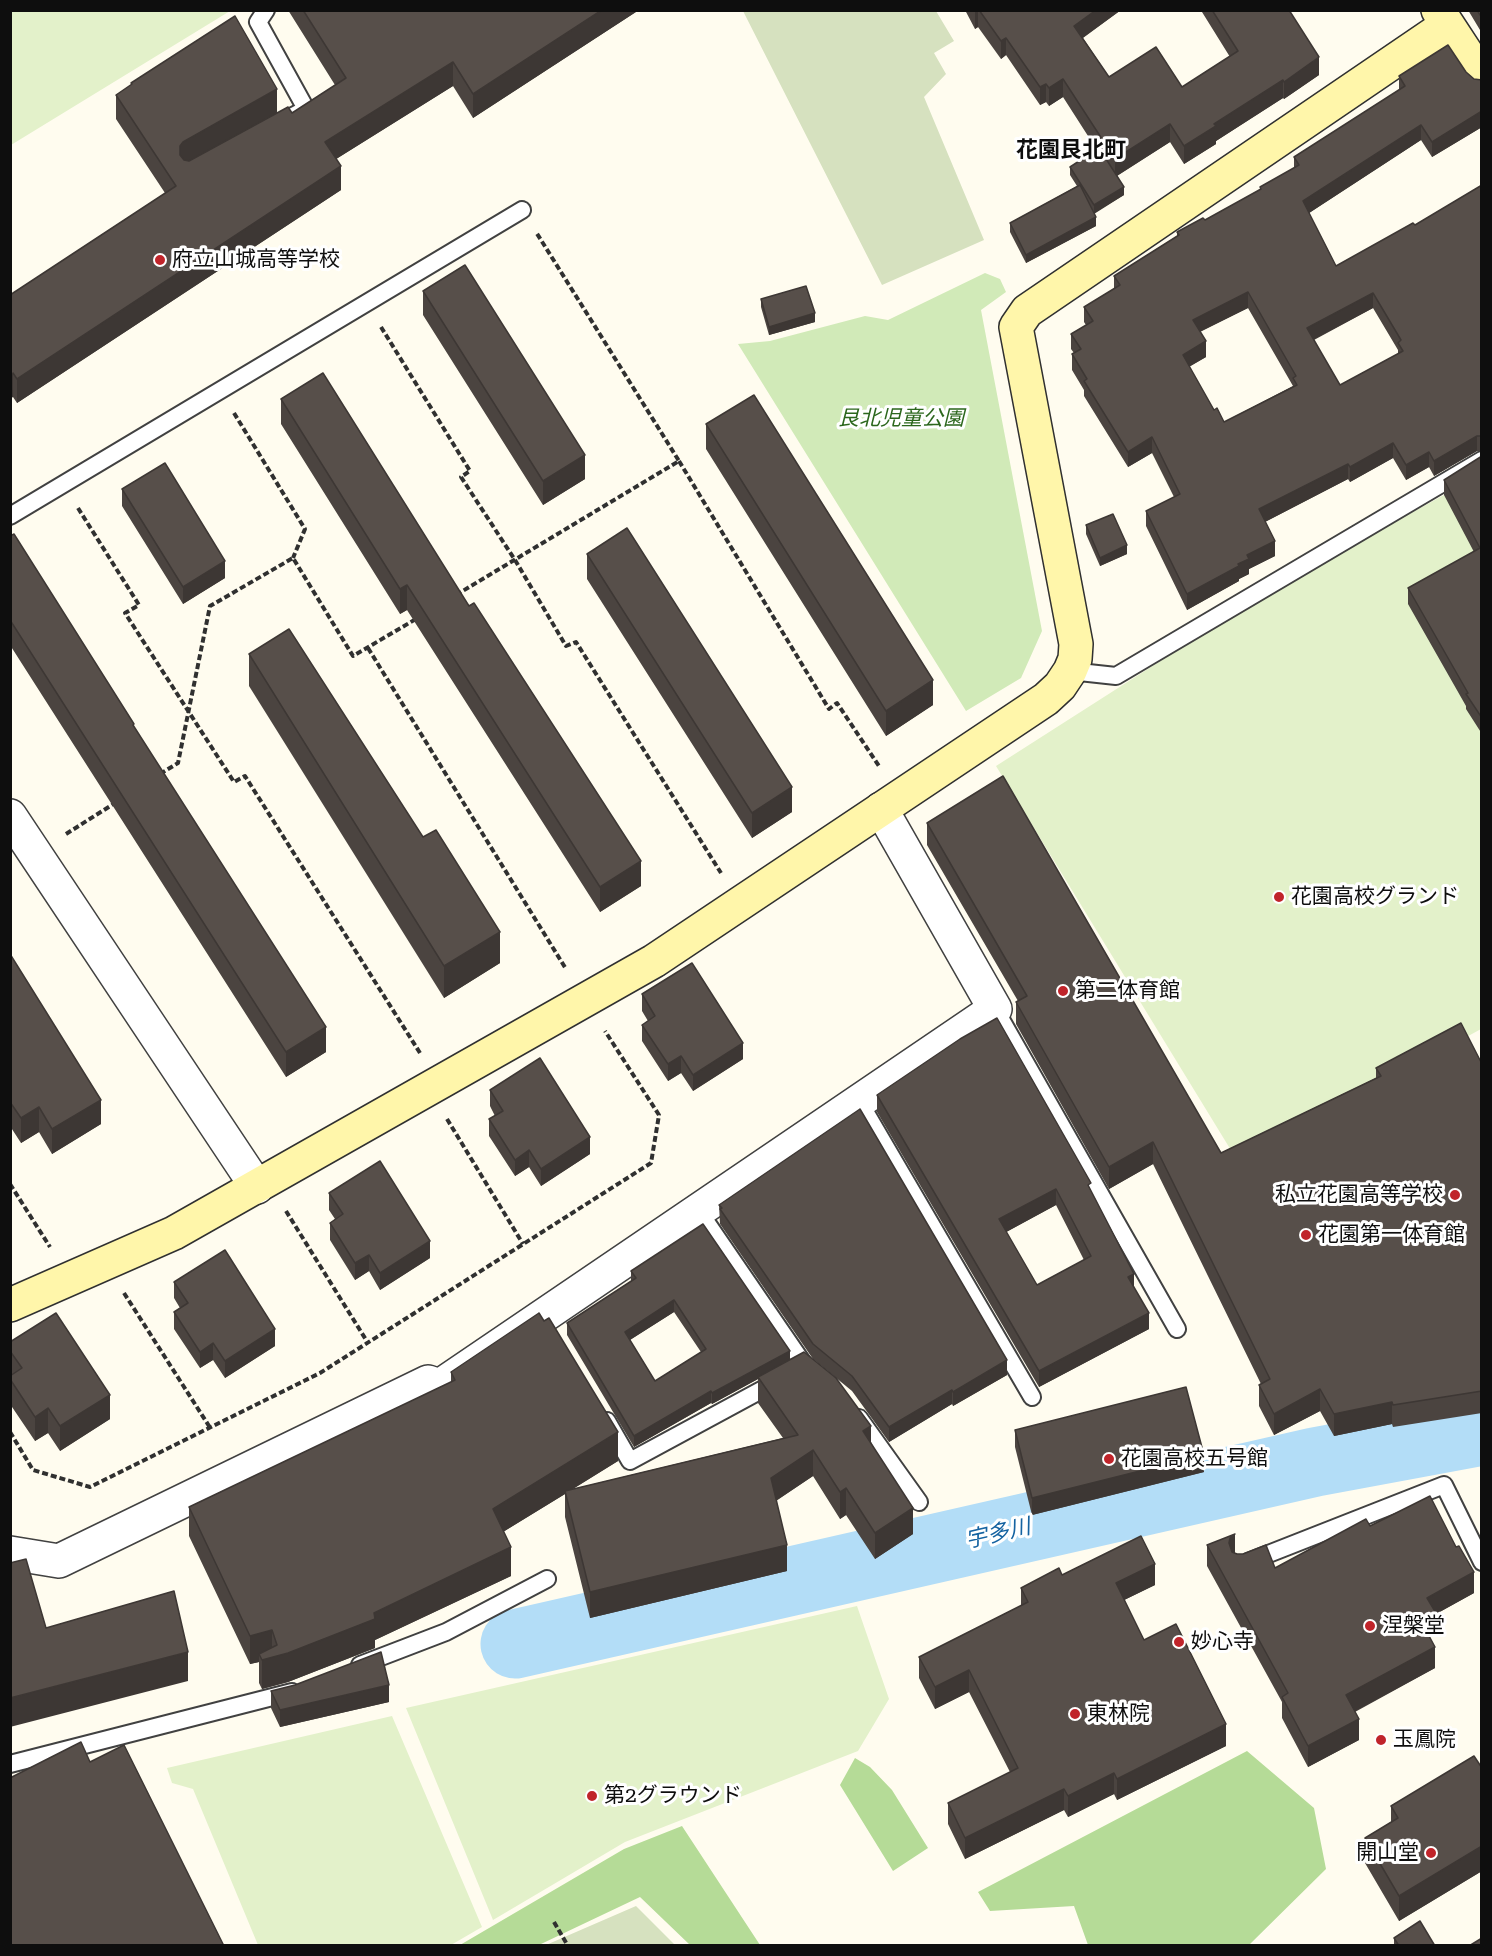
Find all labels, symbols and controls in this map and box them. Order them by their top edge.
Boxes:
district label: 花園艮北町 [1016,138,1126,164]
place label: 府立山城高等学校 [172,247,340,273]
marker: 府立山城高等学校 [153,253,167,267]
park label: 艮北児童公園 [838,406,964,432]
place label: 花園高校グランド [1291,884,1459,910]
marker: 花園高校グランド [1272,890,1286,904]
place label: 第二体育館 [1075,978,1180,1004]
marker: 第二体育館 [1056,984,1070,998]
place label: 私立花園高等学校 [1275,1182,1443,1208]
marker: 私立花園高等学校 [1448,1188,1462,1202]
place label: 花園第一体育館 [1318,1222,1465,1248]
marker: 花園第一体育館 [1299,1228,1313,1242]
place label: 花園高校五号館 [1121,1446,1268,1472]
marker: 花園高校五号館 [1102,1452,1116,1466]
water label: 宇多川 [963,1514,1033,1554]
place label: 涅槃堂 [1382,1613,1445,1639]
marker: 涅槃堂 [1363,1619,1377,1633]
place label: 妙心寺 [1191,1629,1254,1655]
marker: 妙心寺 [1172,1635,1186,1649]
place label: 東林院 [1087,1701,1150,1727]
marker: 東林院 [1068,1707,1082,1721]
place label: 玉鳳院 [1393,1727,1456,1753]
marker: 玉鳳院 [1374,1733,1388,1747]
place label: 第2グラウンド [604,1783,742,1809]
marker: 第2グラウンド [585,1789,599,1803]
place label: 開山堂 [1356,1840,1419,1866]
marker: 開山堂 [1424,1846,1438,1860]

